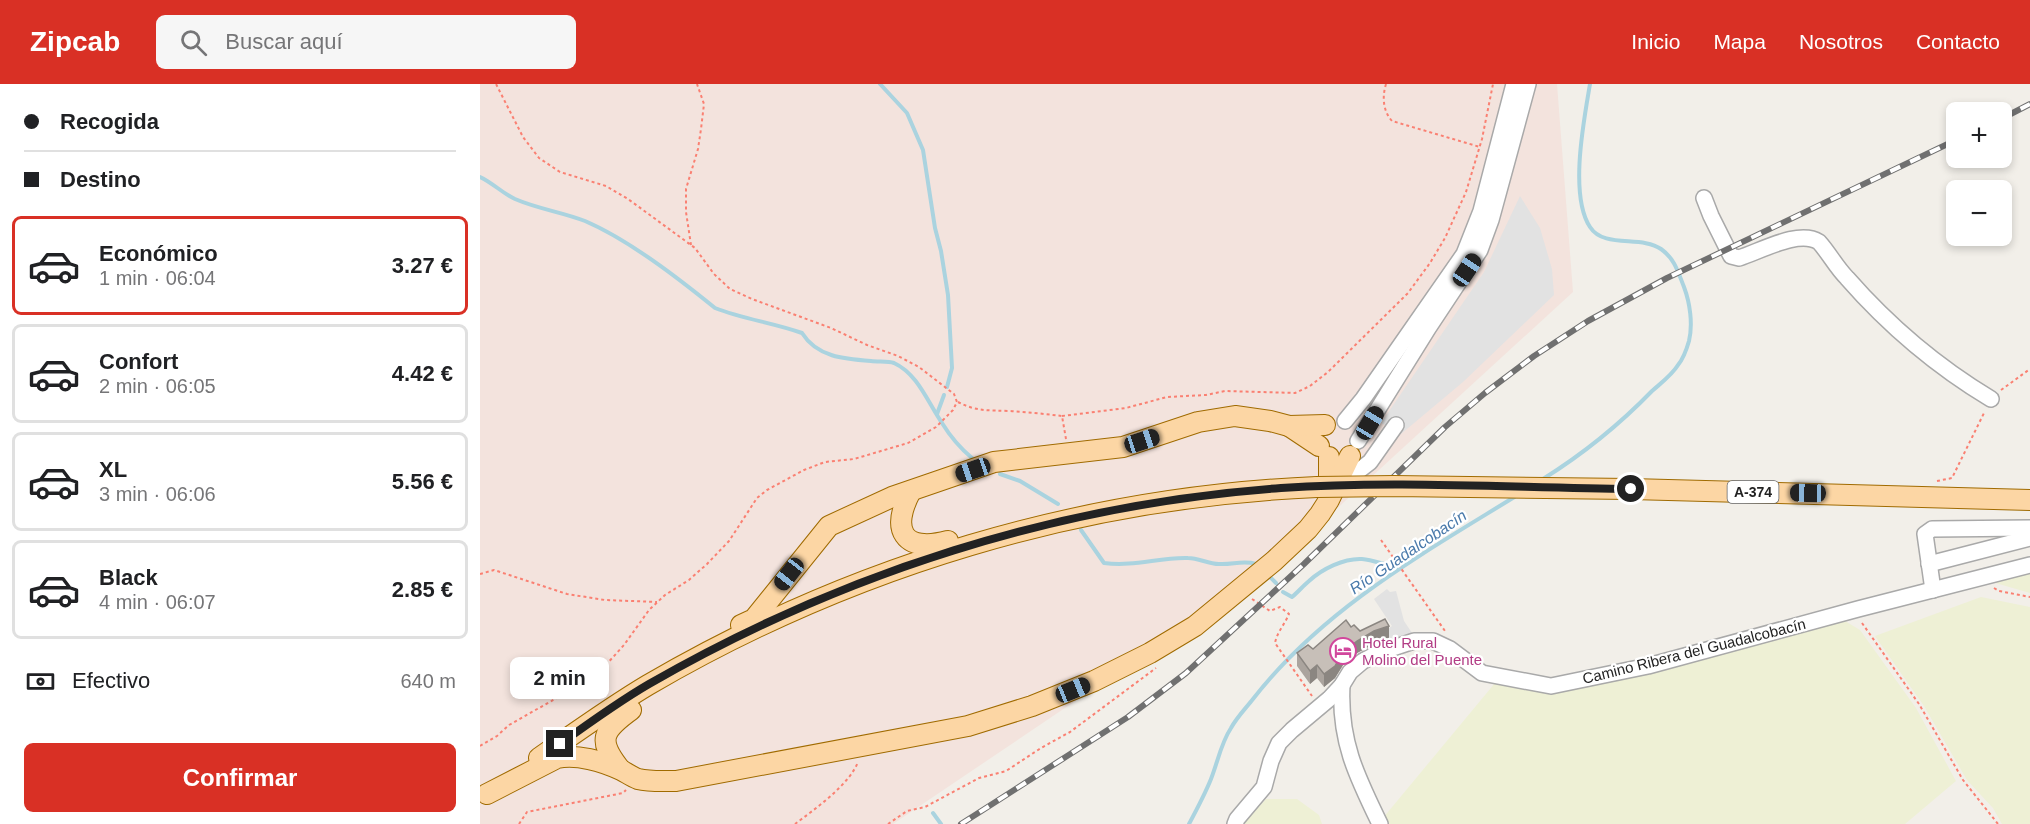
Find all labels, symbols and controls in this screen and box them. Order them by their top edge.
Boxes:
search box [156,15,576,69]
text: Zipcab [30,26,120,57]
icon: search [177,26,210,59]
text: Buscar aquí [225,29,343,54]
text: Inicio [1631,30,1680,53]
text: Mapa [1713,30,1766,53]
text: Nosotros [1799,30,1883,53]
text: Contacto [1916,30,2000,53]
map controls [1946,102,2012,246]
button: + [1946,102,2012,168]
text: Recogida [60,109,159,134]
text: Destino [60,167,141,192]
button: − [1946,180,2012,246]
icon: car [27,239,81,293]
text: Económico [99,241,218,266]
car [1449,250,1485,290]
text: 3.27 € [392,253,453,278]
text: 1 min · 06:04 [99,267,216,289]
icon: car [27,347,81,401]
text: Confort [99,349,178,374]
text: 4.42 € [392,361,453,386]
text: 2 min · 06:05 [99,375,216,397]
car [1353,403,1387,443]
car [1122,427,1162,455]
icon: car [27,455,81,509]
car [953,456,993,484]
text: XL [99,457,127,482]
text: 5.56 € [392,469,453,494]
route start [1617,475,1644,502]
road number: A-374 [1728,481,1778,503]
text: 3 min · 06:06 [99,483,216,505]
car [1790,484,1826,502]
water label: Río Guadalcobacín [1346,507,1470,597]
car [771,554,807,594]
icon: car [27,563,81,617]
text: Black [99,565,158,590]
text: 2.85 € [392,577,453,602]
text: 4 min · 06:07 [99,591,216,613]
street label: Camino Ribera del Guadalcobacín [1581,615,1807,687]
place label: Hotel Rural Molino del Puente [1362,634,1482,668]
hotel icon: Hotel Rural Molino del Puente [1328,636,1358,666]
callout: 2 min [511,657,610,699]
icon: cash [24,665,57,698]
text: 2 min [533,667,586,689]
text: Efectivo [72,668,150,693]
text: 640 m [400,670,456,692]
car [1053,675,1093,705]
route end [546,730,573,757]
button: Confirmar [24,743,456,812]

